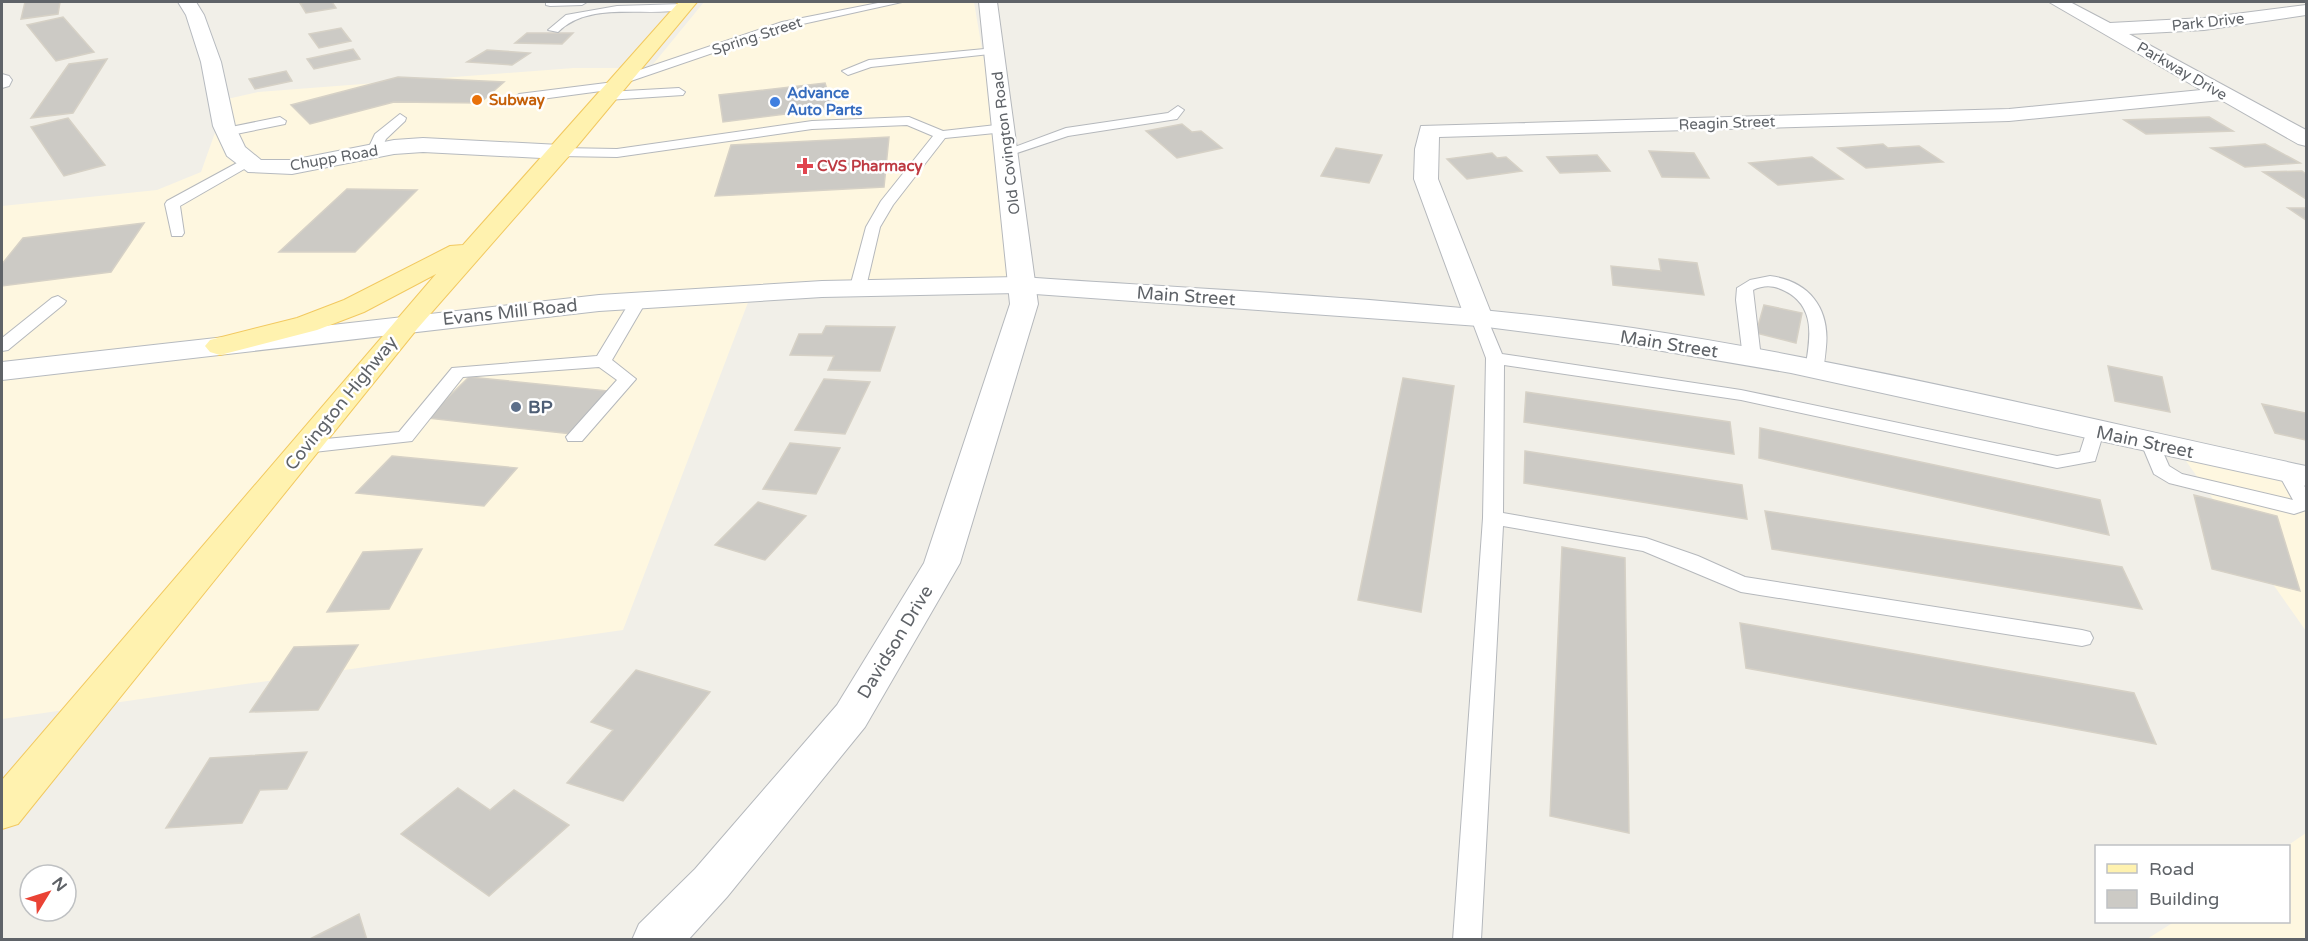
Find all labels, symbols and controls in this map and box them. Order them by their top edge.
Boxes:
street label: Park Drive [2171,9,2245,35]
street label: Spring Street [710,13,804,59]
street label: Parkway Drive [2134,38,2230,104]
street label: Old Covington Road [988,70,1024,216]
place label: Advance Auto Parts [787,84,863,119]
place label: Subway [489,91,545,110]
marker: Subway [470,93,484,107]
marker: Advance Auto Parts [768,95,782,109]
street label: Reagin Street [1678,112,1776,134]
street label: Chupp Road [289,141,379,175]
place label: CVS Pharmacy [817,157,922,176]
marker: CVS Pharmacy [798,159,812,173]
street label: Main Street [1136,282,1236,310]
street label: Evans Mill Road [441,294,579,330]
street label: Main Street [1618,325,1720,363]
street label: Covington Highway [280,331,402,475]
place label: BP [528,396,553,418]
marker: BP [509,400,523,414]
street label: Main Street [2094,421,2196,463]
street label: Davidson Drive [853,581,937,703]
legend [2095,845,2290,923]
text: Road [2149,858,2194,880]
north arrow [18,863,78,923]
text: N [47,873,71,896]
text: Building [2149,888,2219,910]

